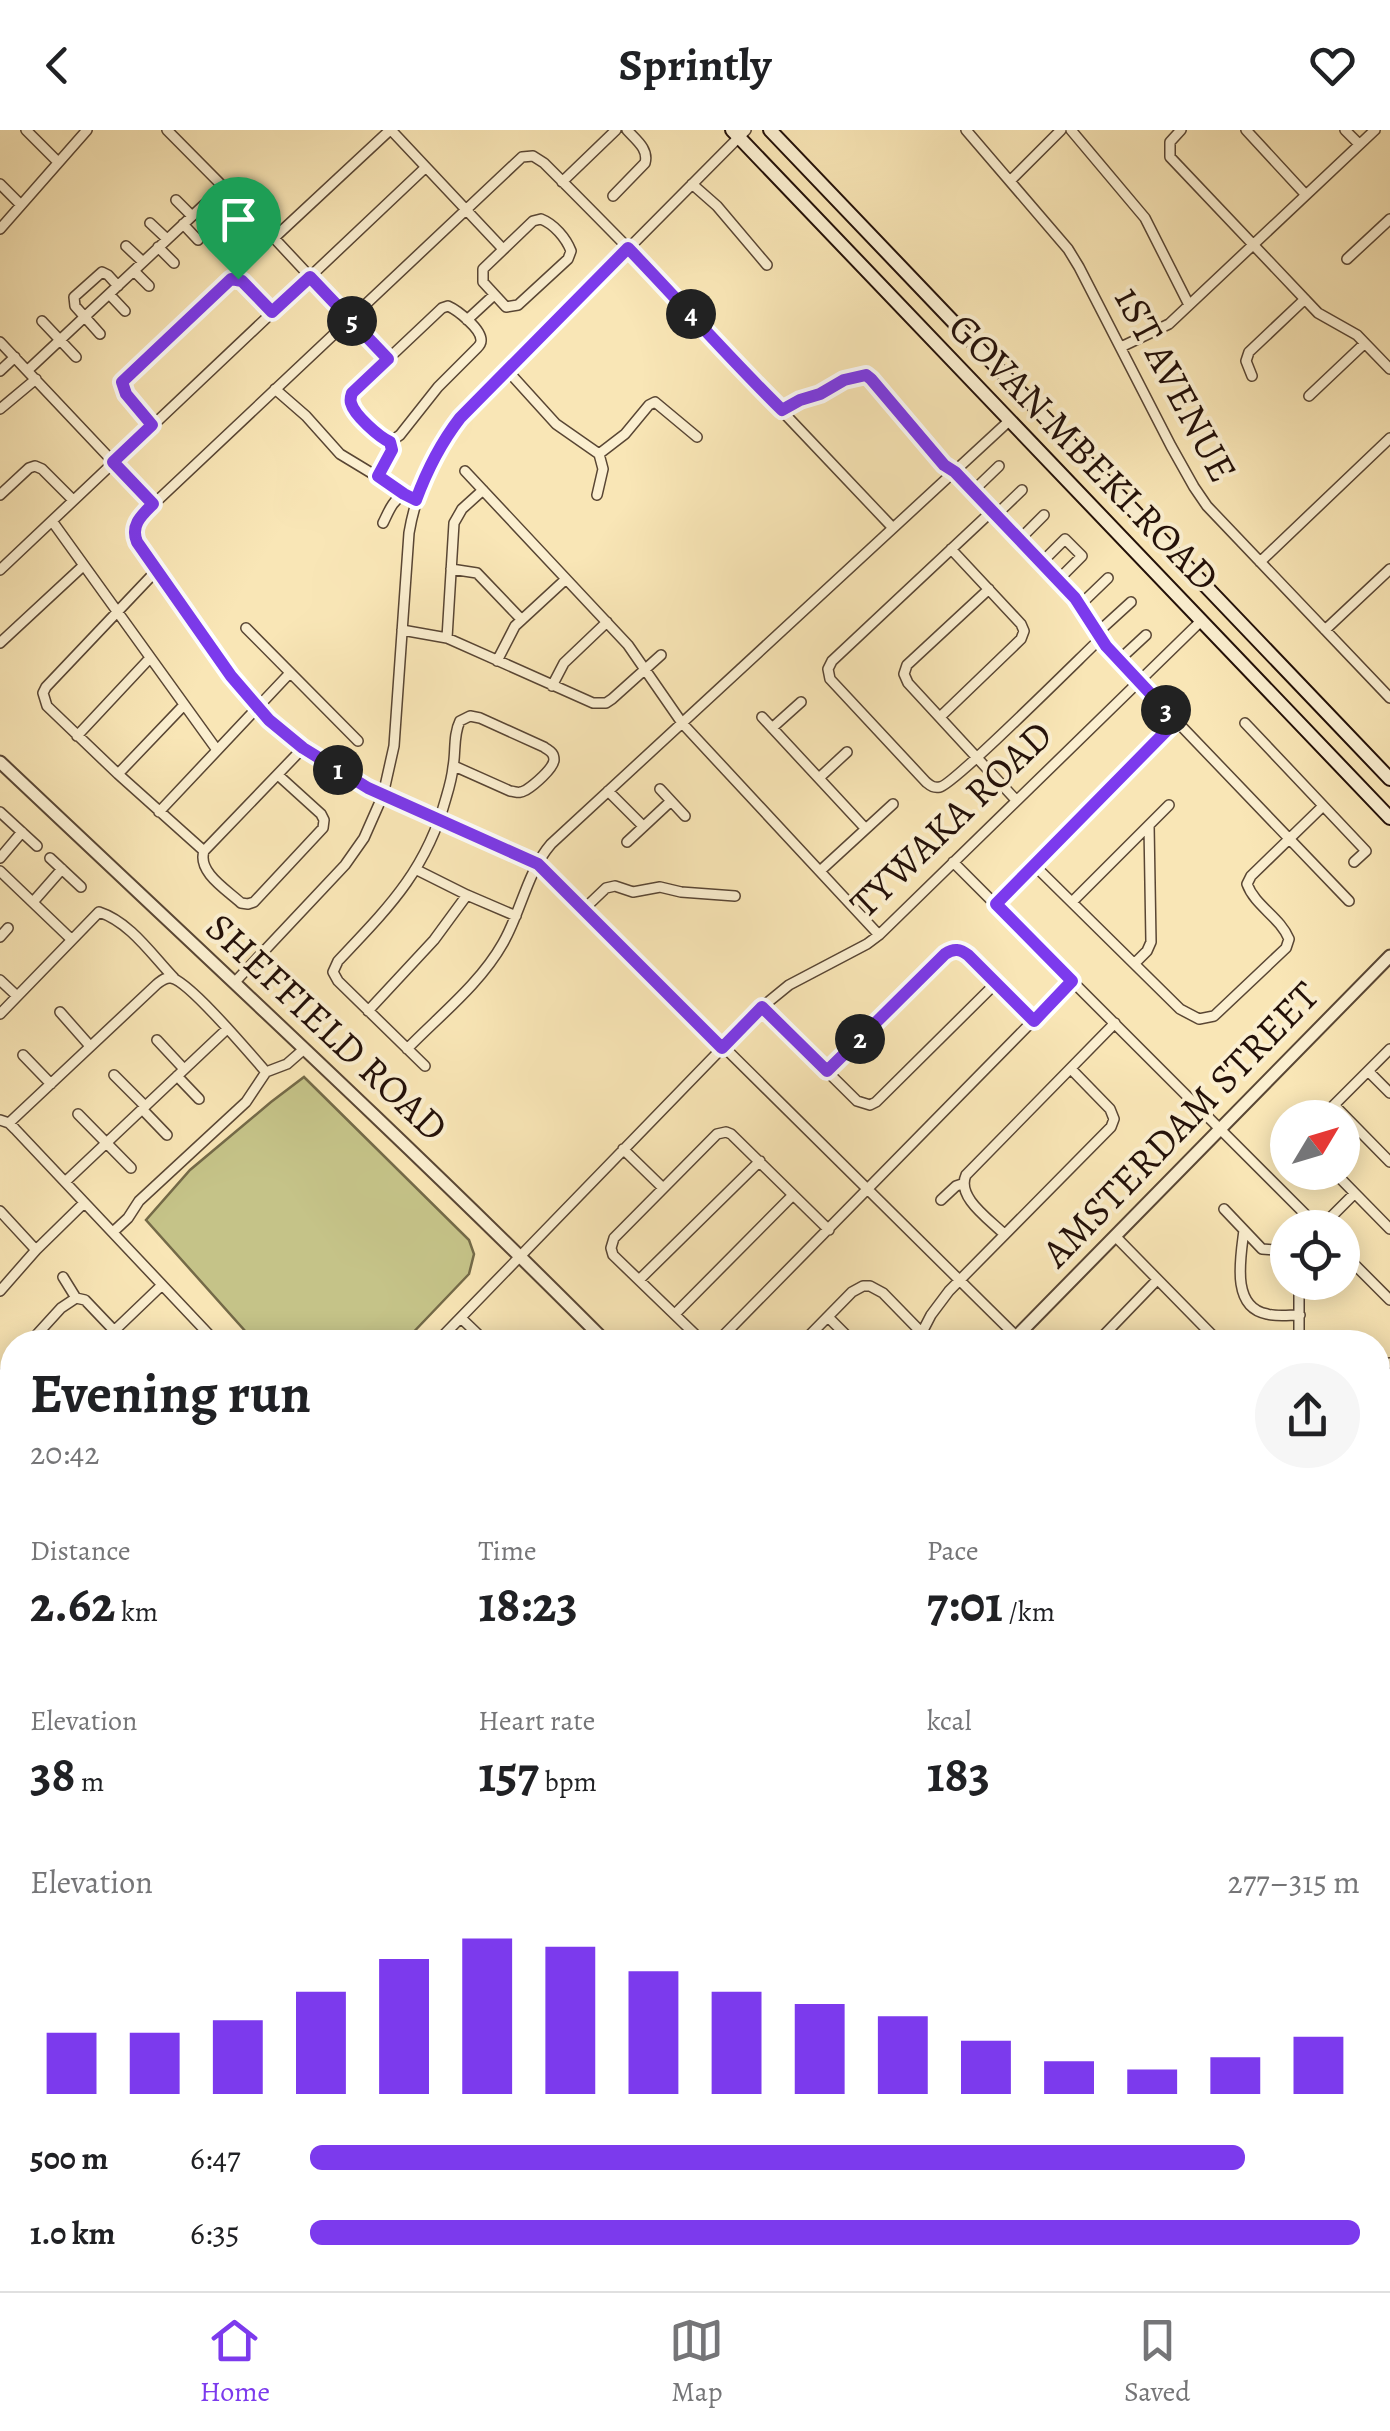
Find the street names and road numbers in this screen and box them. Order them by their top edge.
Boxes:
street label: 1ST AVENUE [1101,277,1251,491]
street label: GOVAN MBEKI ROAD [937,301,1231,603]
street label: TYWAKA ROAD [838,708,1064,930]
street label: SHEFFIELD ROAD [194,900,460,1154]
street label: AMSTERDAM STREET [1028,969,1331,1280]

